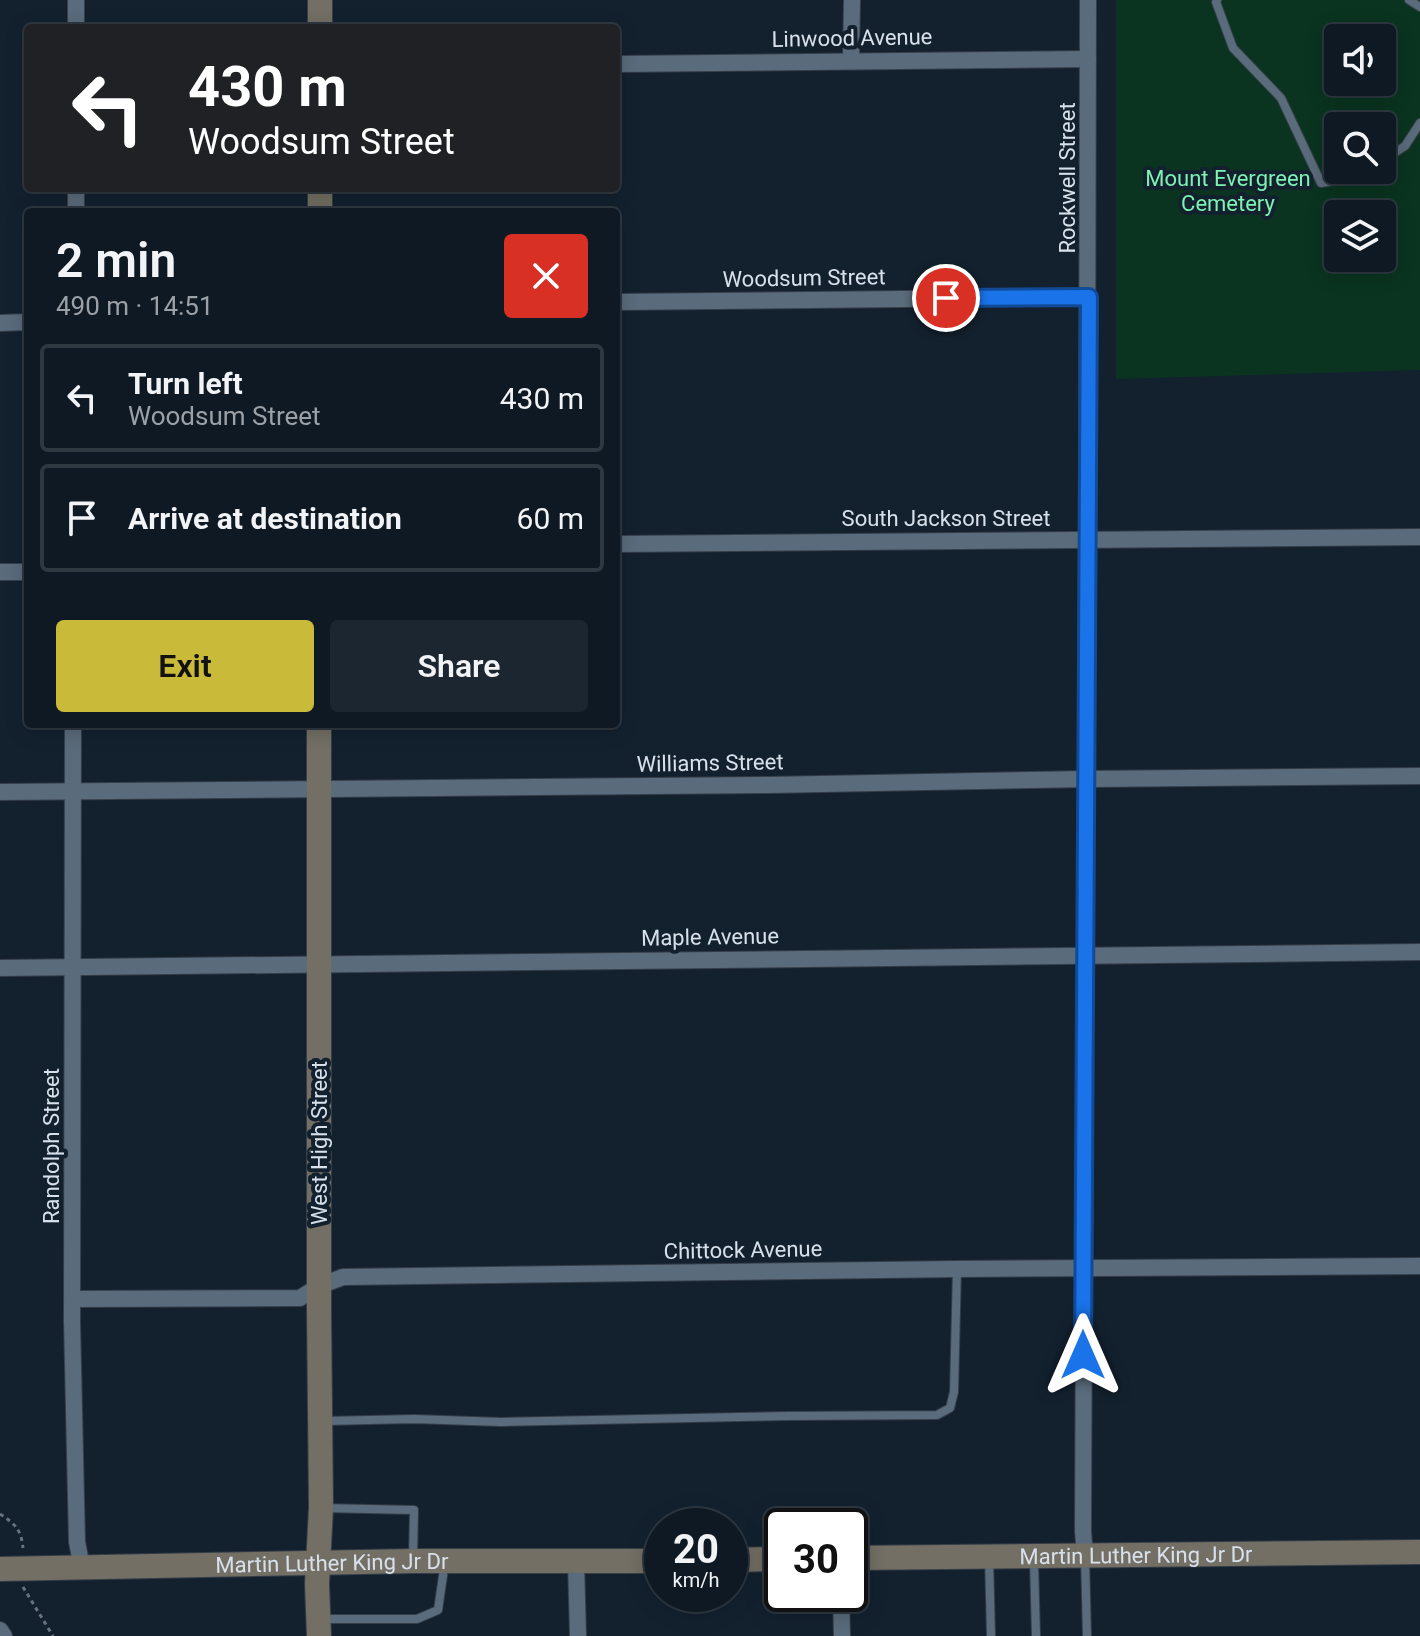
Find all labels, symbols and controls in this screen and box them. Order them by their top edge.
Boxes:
street label: Linwood Avenue [771,24,933,52]
map controls [1324,24,1396,272]
button: sound [1324,24,1396,96]
text: 430 m [188,54,347,120]
icon: left [56,56,160,160]
street label: Rockwell Street [1055,102,1080,254]
button: search [1324,112,1396,184]
text: Woodsum Street [188,121,455,163]
park label: Mount Evergreen Cemetery [1145,166,1311,216]
button: layers [1324,200,1396,272]
text: 2 min [56,232,176,289]
button: close [504,234,588,318]
street label: Woodsum Street [722,264,886,292]
pin [912,264,980,332]
icon: arrive [924,276,968,320]
text: 490 m · 14:51 [56,291,214,321]
text: Turn left [128,366,243,401]
icon: left [60,376,104,420]
text: 430 m [500,381,584,416]
text: Woodsum Street [128,401,321,431]
icon: arrive [60,496,104,540]
text: Arrive at destination [128,501,402,536]
text: 60 m [517,501,584,536]
street label: South Jackson Street [842,506,1050,531]
button: Exit [56,620,314,712]
button: Share [330,620,588,712]
street label: Williams Street [636,749,784,777]
street label: Maple Avenue [641,923,779,951]
street label: West High Street [307,1061,332,1225]
street label: Randolph Street [39,1068,64,1224]
street label: Chittock Avenue [664,1236,822,1264]
position arrow [1041,1313,1125,1397]
speed limit sign: 30 [764,1508,868,1612]
text: 20 [673,1526,719,1573]
street label: Martin Luther King Jr Dr [1019,1541,1253,1569]
street label: Martin Luther King Jr Dr [215,1548,449,1577]
text: km/h [673,1568,719,1592]

